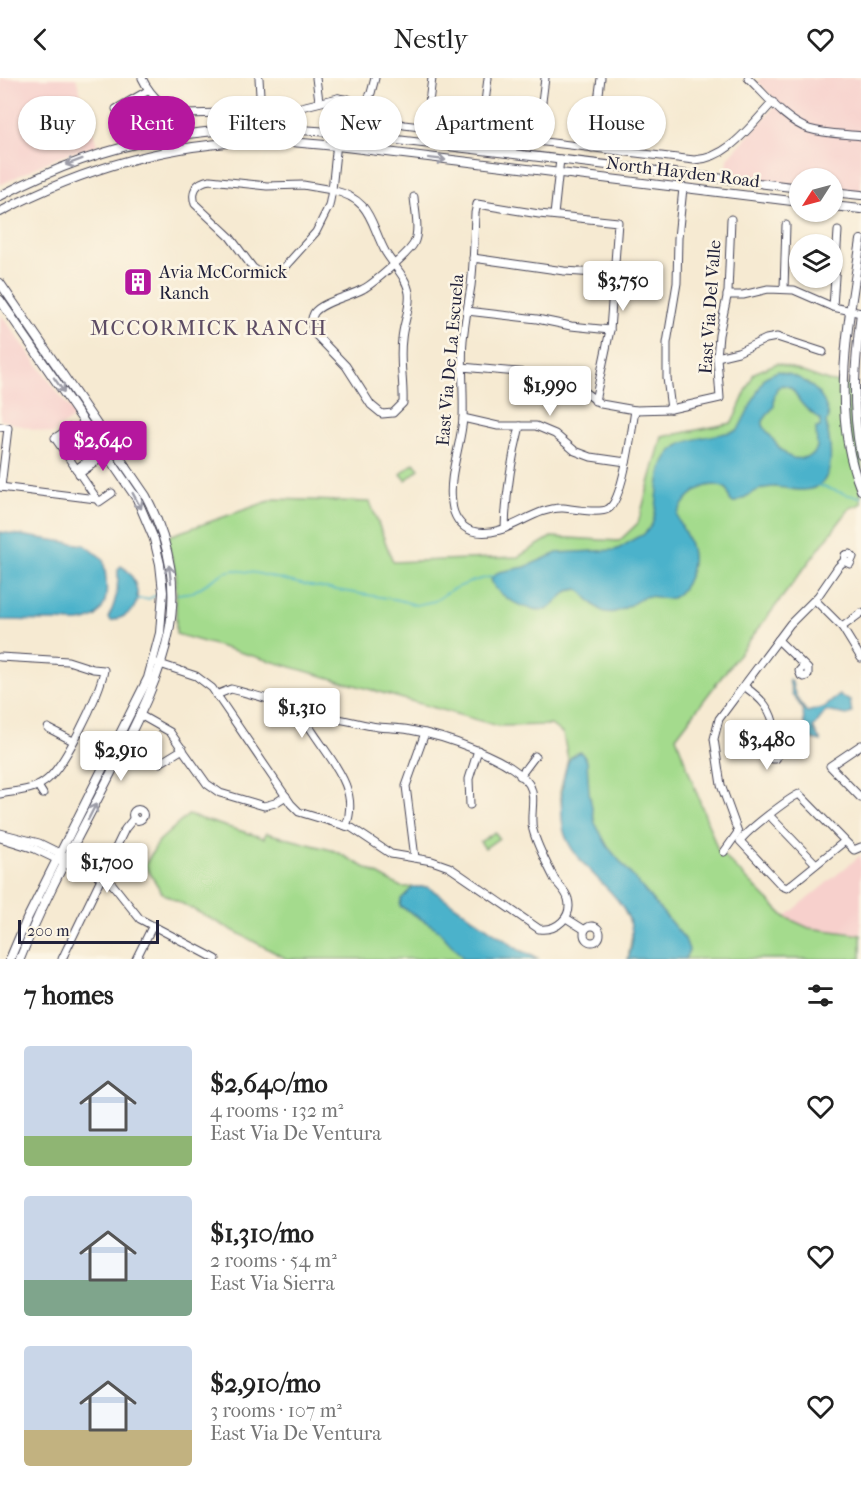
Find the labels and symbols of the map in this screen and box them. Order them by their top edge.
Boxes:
street label: North Hayden Road [605,153,761,192]
one-way arrow [427,154,446,165]
one-way arrow [65,158,84,169]
north arrow [789,168,843,222]
street label: East Via Del Valle [695,239,726,375]
pin: $3,750 [574,261,672,312]
place label: Avia McCormick Ranch [158,262,288,304]
building icon: Avia McCormick Ranch [122,266,154,298]
street label: East Via De La Escuela [433,272,469,447]
district label: MCCORMICK RANCH [90,316,328,340]
pin: $1,990 [501,366,599,417]
one-way arrow [53,376,65,393]
pin: $2,640 [54,421,152,472]
one-way arrow [131,492,143,509]
one-way arrow [165,565,176,585]
pin: $1,310 [253,688,351,739]
pin: $3,480 [718,720,816,771]
pin: $2,910 [72,731,170,782]
one-way arrow [86,803,98,821]
pin: $1,700 [58,843,156,894]
scale bar [18,917,159,944]

